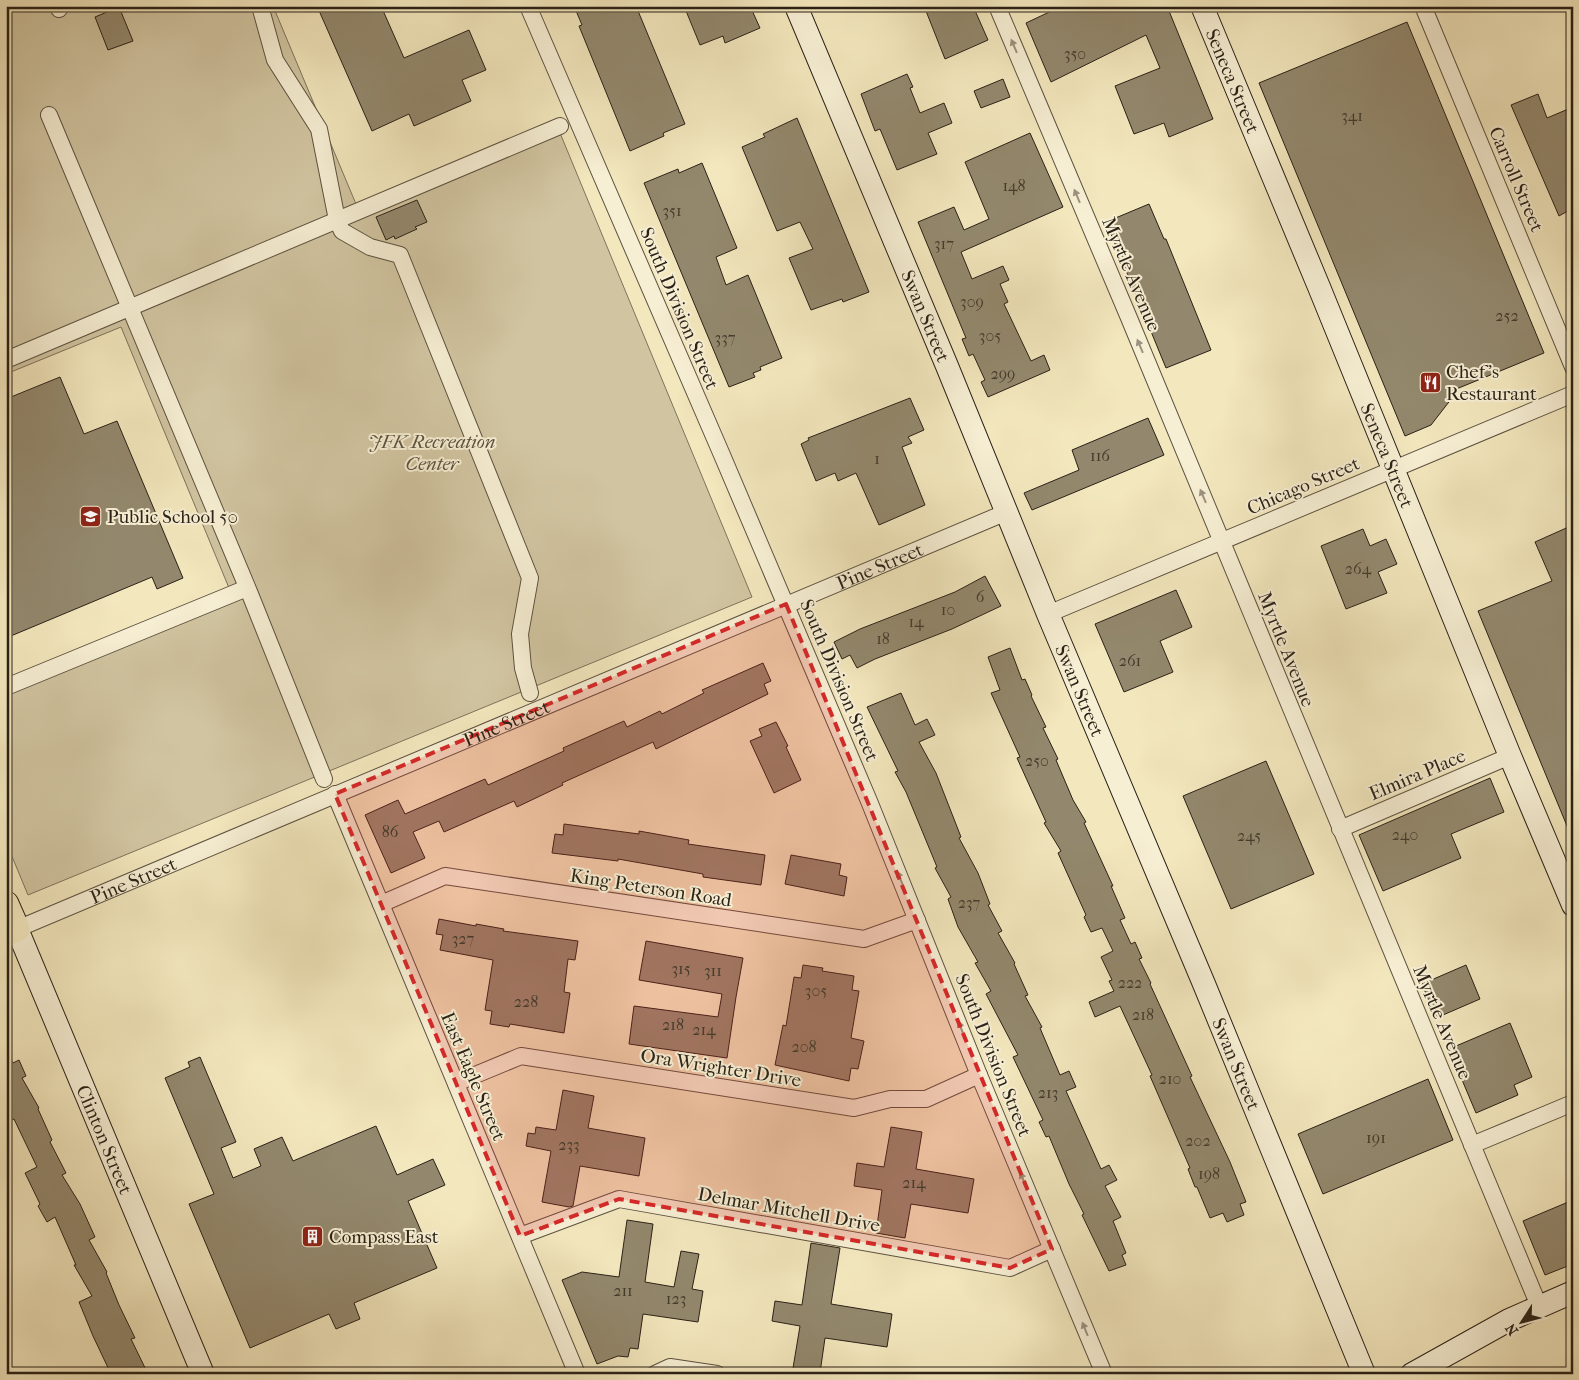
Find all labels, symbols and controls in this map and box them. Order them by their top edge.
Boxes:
street label: Seneca Street [1201,26,1264,137]
one-way arrow [1010,39,1018,53]
house number: 350 [1064,44,1086,63]
house number: 341 [1341,106,1363,125]
street label: Carroll Street [1484,124,1548,235]
house number: 148 [1002,176,1026,195]
one-way arrow [1073,189,1081,203]
house number: 351 [662,201,682,220]
street label: Myrtle Avenue [1097,214,1165,335]
street label: South Division Street [635,224,723,393]
house number: 317 [934,234,954,253]
street label: Swan Street [896,267,954,366]
house number: 309 [960,292,984,311]
house number: 252 [1495,306,1519,325]
house number: 305 [979,326,1001,345]
house number: 337 [715,328,736,347]
one-way arrow [1136,338,1144,353]
place label: Chef's Restaurant [1446,361,1537,405]
house number: 299 [990,364,1016,383]
restaurant icon: Chef's Restaurant [1418,370,1442,394]
street label: Seneca Street [1355,400,1418,511]
park label: JFK Recreation Center [369,431,495,475]
house number: 116 [1090,446,1110,465]
house number: 1 [874,449,880,468]
street label: Chicago Street [1244,452,1363,520]
one-way arrow [1198,489,1206,503]
school or university icon: Public School 50 [79,504,103,528]
place label: Public School 50 [107,506,238,528]
street label: Pine Street [833,539,927,595]
house number: 264 [1345,559,1372,578]
house number: 6 [976,587,985,606]
street label: Myrtle Avenue [1253,589,1319,710]
street label: South Division Street [795,596,883,765]
house number: 10 [941,600,955,619]
house number: 14 [908,612,924,631]
house number: 18 [876,629,890,648]
street label: Swan Street [1050,642,1108,740]
house number: 261 [1119,651,1141,670]
street label: Pine Street [460,696,553,752]
street label: Elmira Place [1366,745,1469,805]
house number: 250 [1025,751,1049,770]
house number: 86 [382,822,399,841]
house number: 240 [1392,825,1418,844]
house number: 245 [1237,826,1261,845]
street label: Pine Street [87,853,180,909]
street label: King Peterson Road [568,864,734,912]
one-way arrow [896,871,904,885]
house number: 237 [958,893,981,912]
house number: 327 [452,929,475,948]
house number: 315 [671,959,691,978]
house number: 311 [704,961,722,980]
street label: Myrtle Avenue [1408,962,1476,1083]
street label: South Division Street [950,971,1036,1140]
house number: 222 [1118,973,1142,992]
house number: 305 [805,981,827,1000]
house number: 228 [514,992,538,1011]
house number: 218 [1132,1005,1154,1024]
street label: East Eagle Street [436,1009,510,1144]
house number: 218 [662,1015,684,1034]
street label: Swan Street [1207,1015,1265,1114]
house number: 214 [692,1020,716,1039]
one-way arrow [957,1021,964,1036]
house number: 208 [791,1037,817,1056]
street label: Ora Wrighter Drive [639,1044,803,1092]
house number: 210 [1159,1069,1181,1088]
street label: Clinton Street [71,1082,137,1198]
house number: 213 [1038,1083,1058,1102]
house number: 191 [1366,1128,1386,1147]
house number: 202 [1185,1131,1211,1150]
house number: 233 [558,1135,580,1154]
house number: 198 [1198,1164,1220,1183]
one-way arrow [1019,1171,1027,1186]
house number: 214 [902,1173,926,1192]
street label: Delmar Mitchell Drive [696,1183,882,1237]
building icon: Compass East [301,1224,325,1248]
place label: Compass East [329,1226,439,1248]
house number: 211 [613,1281,633,1300]
house number: 123 [666,1289,686,1308]
north arrow [1496,1298,1546,1348]
text: N [1502,1320,1522,1339]
one-way arrow [1081,1322,1089,1336]

